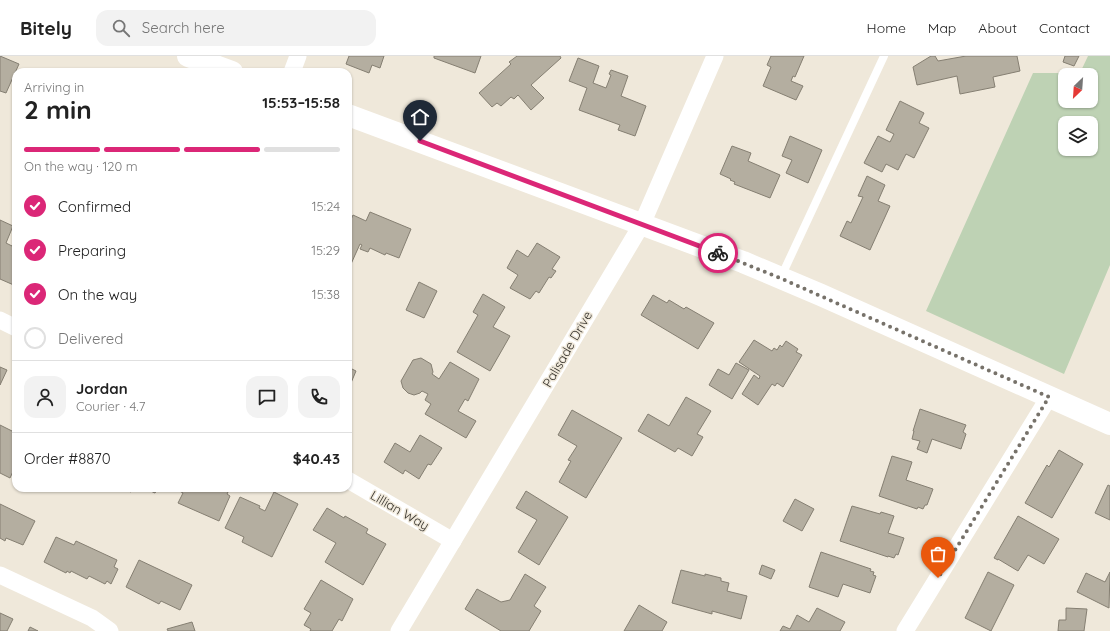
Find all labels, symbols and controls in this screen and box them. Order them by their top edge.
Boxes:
search box [96,10,376,46]
text: Bitely [20,16,72,40]
icon: search [110,17,132,39]
text: Search here [142,18,225,37]
text: Home [867,19,906,37]
text: Map [928,19,956,37]
text: About [978,19,1017,37]
text: Contact [1039,19,1090,37]
north arrow [1058,68,1098,108]
map controls [1058,68,1098,156]
text: Arriving in [24,79,84,95]
text: 2 min [24,93,92,126]
text: 15:53–15:58 [262,93,340,112]
pin [403,100,437,141]
icon: home [409,106,431,128]
button: layers [1058,116,1098,156]
text: On the way · 120 m [24,158,138,174]
icon: check [24,195,46,217]
text: Confirmed [58,197,131,216]
text: 15:24 [312,198,340,214]
courier [698,233,738,273]
icon: check [24,239,46,261]
text: Preparing [58,241,126,260]
text: 15:29 [311,242,340,258]
icon: bike [707,242,729,264]
icon: check [24,283,46,305]
text: On the way [58,285,137,304]
text: 15:38 [312,286,340,302]
street label: Palisade Drive [539,308,595,390]
text: Delivered [58,329,123,348]
button: person [24,376,66,418]
button: chat [246,376,288,418]
button: phone [298,376,340,418]
text: Jordan [76,379,128,398]
text: Courier · 4.7 [76,398,145,414]
text: Order #8870 [24,449,111,468]
text: $40.43 [293,449,340,468]
street label: Lillian Way [368,487,432,533]
pin [921,537,955,578]
icon: bag [927,543,949,565]

